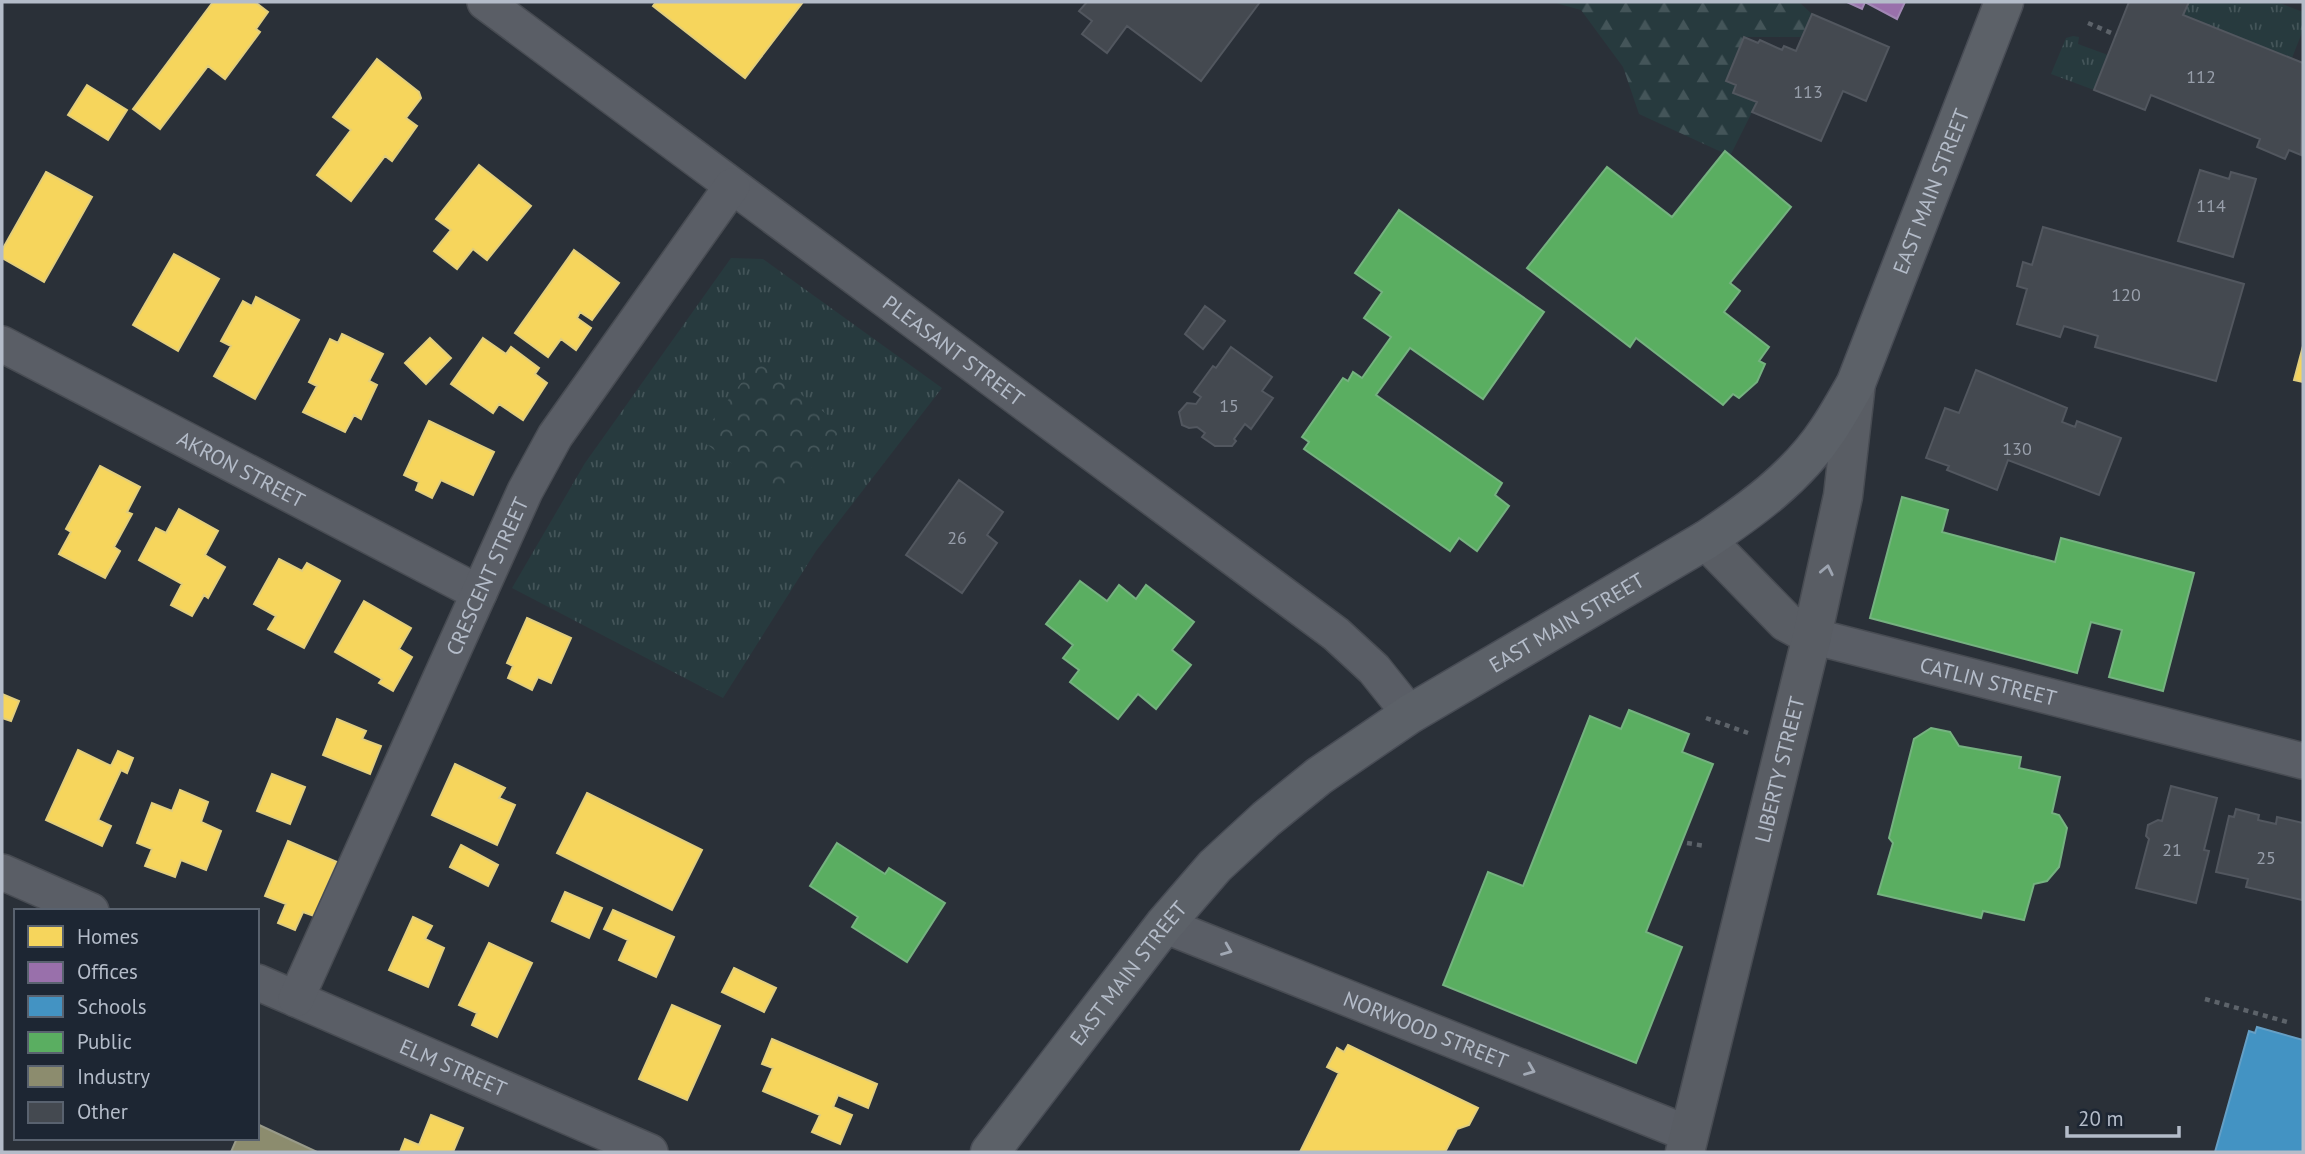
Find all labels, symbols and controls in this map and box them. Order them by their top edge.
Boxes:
house number: 112 [2186,65,2216,88]
house number: 113 [1793,80,1823,103]
street label: EAST MAIN STREET [1886,104,1975,278]
house number: 114 [2196,194,2226,217]
house number: 120 [2111,283,2141,306]
street label: PLEASANT STREET [878,289,1030,412]
house number: 15 [1219,394,1239,417]
street label: AKRON STREET [173,425,310,514]
house number: 130 [2002,437,2032,460]
street label: CRESCENT STREET [439,493,534,659]
house number: 26 [947,526,967,549]
one-way arrow [1819,564,1833,576]
street label: EAST MAIN STREET [1484,566,1649,678]
street label: CATLIN STREET [1917,651,2060,711]
street label: LIBERTY STREET [1748,693,1810,845]
house number: 21 [2162,838,2182,861]
house number: 25 [2256,846,2276,869]
street label: EAST MAIN STREET [1063,895,1193,1050]
legend [14,909,259,1140]
text: Homes [77,923,139,950]
one-way arrow [1221,942,1233,956]
text: Offices [77,958,138,985]
street label: NORWOOD STREET [1340,984,1512,1074]
text: Schools [77,993,147,1020]
text: Public [77,1028,132,1055]
street label: ELM STREET [396,1032,511,1102]
one-way arrow [1523,1062,1535,1076]
text: Industry [77,1063,150,1090]
scale bar [2067,1094,2179,1138]
text: Other [77,1098,128,1125]
text: 20 m [2078,1105,2124,1132]

